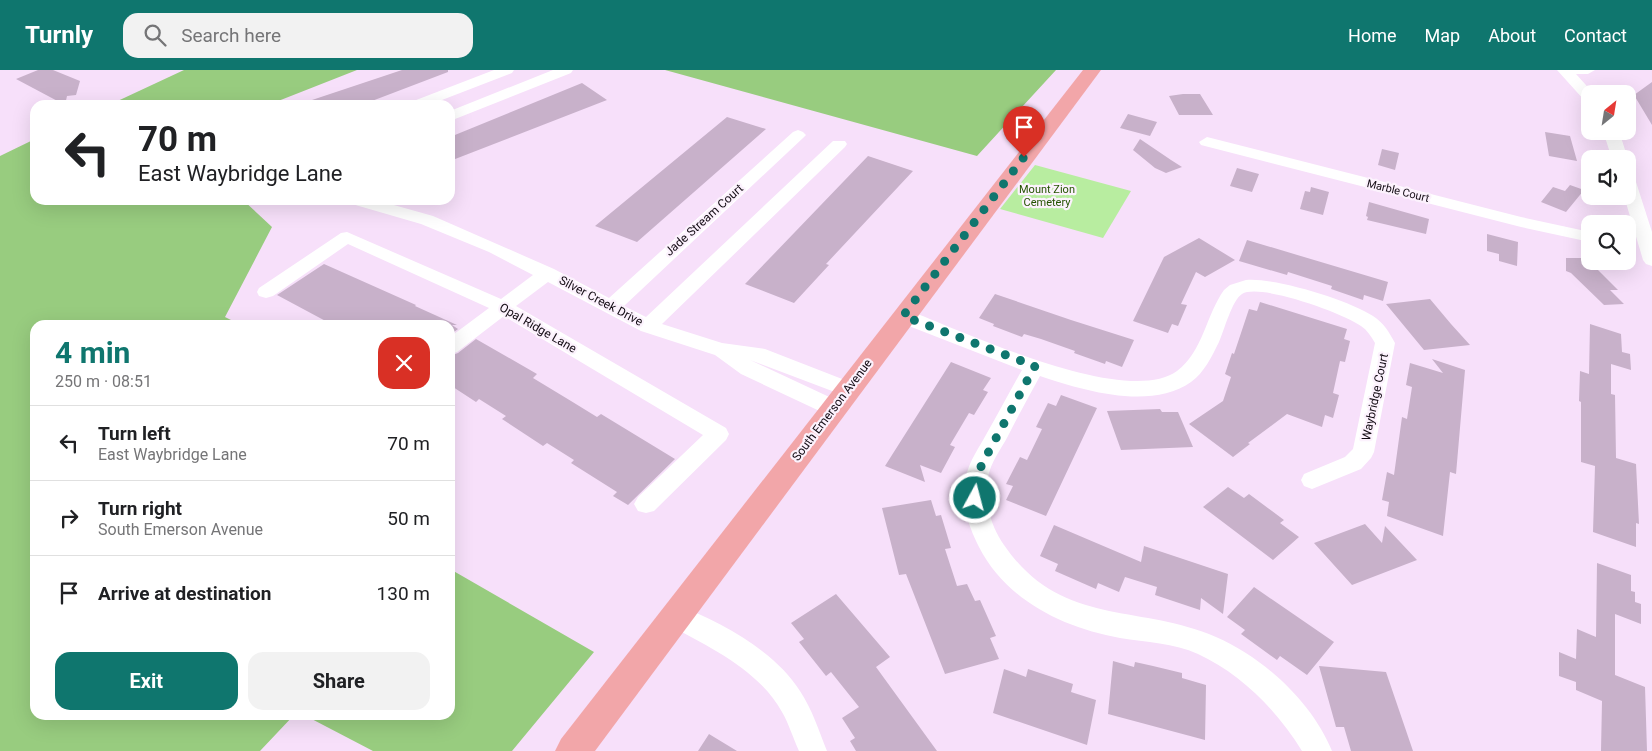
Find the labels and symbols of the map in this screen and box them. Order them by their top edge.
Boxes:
north arrow [1581,85,1636,140]
pin [1003,106,1045,157]
street label: Marble Court [1365,177,1431,205]
street label: Jade Stream Court [662,181,746,259]
park label: Mount Zion Cemetery [1019,183,1075,209]
street label: Silver Creek Drive [557,273,645,329]
street label: Opal Ridge Lane [497,300,579,356]
street label: Waybridge Court [1359,352,1391,442]
street label: South Emerson Avenue [789,356,875,464]
position arrow [948,471,1000,523]

